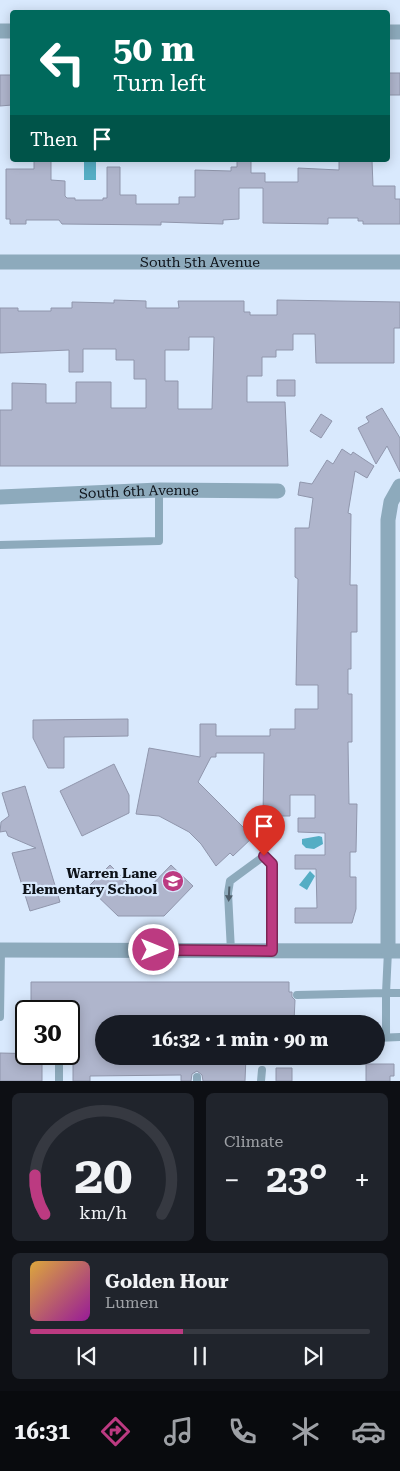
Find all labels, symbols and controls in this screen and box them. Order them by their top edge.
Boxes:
text: 50 m [113,29,195,70]
icon: left [30,30,95,95]
text: Turn left [113,71,206,96]
icon: arrive [88,125,116,153]
text: Then [30,128,78,151]
street label: South 5th Avenue [140,254,260,270]
street label: South 6th Avenue [79,482,199,502]
pin [243,805,285,856]
icon: arrive [250,812,278,840]
place label: Warren Lane Elementary School [22,865,157,897]
school or university icon: Warren Lane Elementary School [161,869,185,893]
one-way arrow [224,887,232,903]
position arrow [127,923,179,975]
speed limit sign: 30 [15,1000,80,1065]
text: 16:32 · 1 min · 90 m [152,1028,328,1051]
text: Climate [224,1132,283,1151]
text: 20 [74,1145,132,1206]
text: 23° [266,1157,328,1201]
text: − [224,1164,240,1197]
text: + [354,1164,370,1197]
text: km/h [79,1202,127,1223]
text: Golden Hour [105,1270,229,1293]
text: Lumen [105,1293,159,1312]
icon: previous [73,1342,101,1370]
icon: pause [186,1342,214,1370]
icon: next [299,1342,327,1370]
icon: directions [98,1414,133,1449]
icon: music [161,1414,196,1449]
icon: phone [225,1414,260,1449]
icon: climate [288,1414,323,1449]
icon: car [351,1414,386,1449]
text: 16:31 [14,1419,70,1444]

